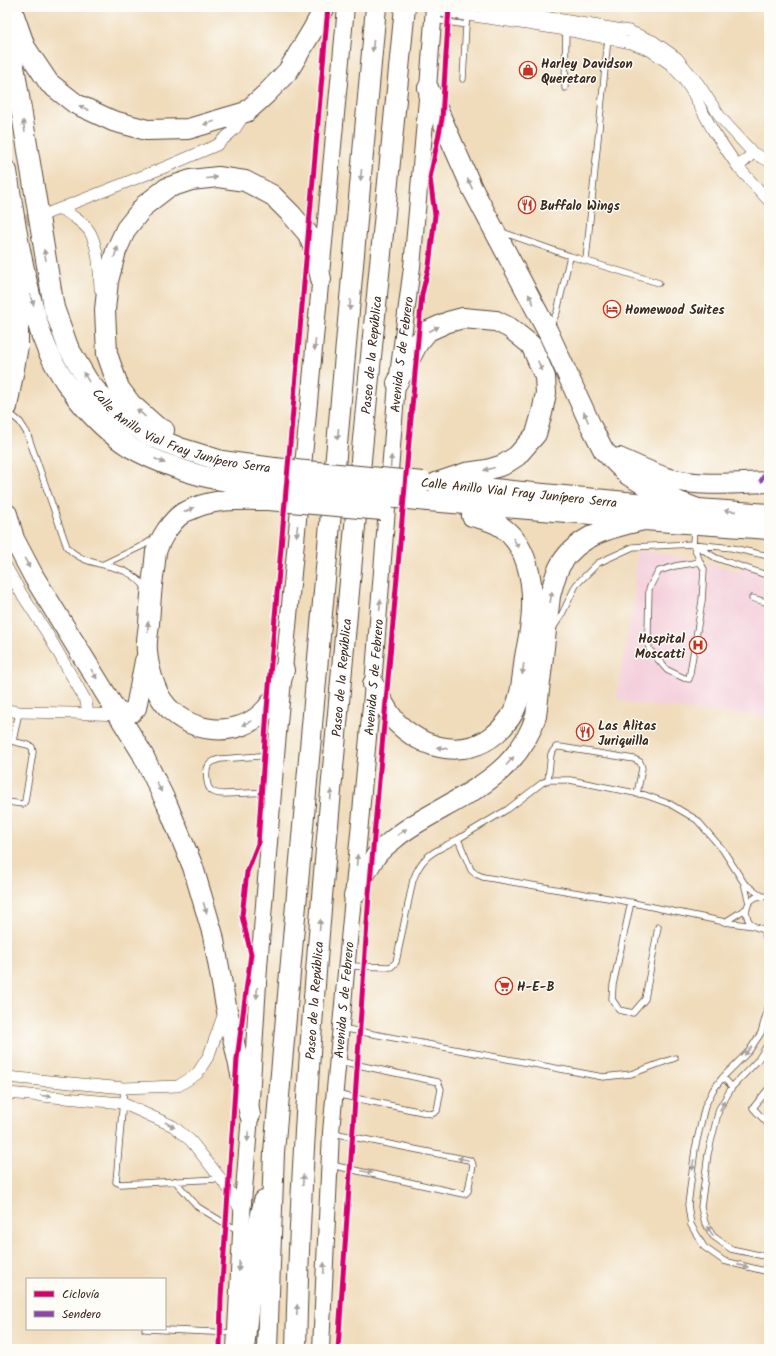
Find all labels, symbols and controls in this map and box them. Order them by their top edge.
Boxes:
one-way arrow [370,40,376,52]
place label: Harley Davidson Queretaro [541,54,633,90]
shop icon: Harley Davidson Queretaro [518,60,538,80]
one-way arrow [78,105,89,111]
one-way arrow [21,120,27,132]
one-way arrow [202,120,214,126]
one-way arrow [358,169,365,181]
one-way arrow [206,175,218,181]
one-way arrow [467,178,474,190]
restaurant icon: Buffalo Wings [517,195,537,215]
place label: Buffalo Wings [540,196,620,217]
one-way arrow [114,246,120,258]
one-way arrow [42,249,48,261]
one-way arrow [527,293,534,305]
one-way arrow [29,294,35,306]
street label: Paseo de la República [356,295,389,415]
street label: Avenida 5 de Febrero [386,295,420,413]
one-way arrow [346,299,353,311]
hotel icon: Homewood Suites [602,299,622,319]
place label: Homewood Suites [625,300,725,321]
one-way arrow [428,326,440,332]
one-way arrow [311,339,318,351]
one-way arrow [538,360,544,372]
one-way arrow [82,371,89,383]
street label: Calle Anillo Vial Fray Junípero Serra [86,384,272,479]
one-way arrow [135,408,146,417]
one-way arrow [583,411,589,422]
one-way arrow [335,428,342,440]
one-way arrow [387,455,394,467]
one-way arrow [154,458,165,464]
one-way arrow [483,466,495,472]
street label: Calle Anillo Vial Fray Junípero Serra [420,473,618,514]
one-way arrow [183,507,195,514]
one-way arrow [724,508,736,515]
one-way arrow [294,525,300,537]
one-way arrow [512,538,520,548]
one-way arrow [24,557,30,569]
one-way arrow [548,591,554,603]
one-way arrow [376,598,383,611]
street label: Paseo de la República [327,618,358,738]
street label: Avenida 5 de Febrero [359,618,390,736]
one-way arrow [145,621,152,633]
place label: Hospital Moscatti [635,629,686,665]
hospital icon: Hospital Moscatti [688,635,708,655]
one-way arrow [520,663,526,675]
one-way arrow [90,668,97,680]
place label: Las Alitas Juriquilla [598,716,656,752]
one-way arrow [241,720,253,726]
restaurant icon: Las Alitas Juriquilla [575,722,595,742]
one-way arrow [436,745,448,751]
one-way arrow [506,756,515,766]
one-way arrow [156,781,162,792]
one-way arrow [327,789,334,801]
one-way arrow [397,828,408,836]
one-way arrow [354,853,361,866]
one-way arrow [202,902,208,914]
one-way arrow [316,919,323,931]
street label: Paseo de la República [301,941,330,1061]
street label: Avenida 5 de Febrero [329,941,361,1059]
supermarket icon: H-E-B [494,976,514,996]
place label: H-E-B [517,977,555,998]
one-way arrow [254,987,261,999]
one-way arrow [743,1046,752,1057]
one-way arrow [40,1093,52,1100]
one-way arrow [719,1100,725,1111]
one-way arrow [164,1122,176,1129]
one-way arrow [245,1130,251,1142]
one-way arrow [457,1155,469,1161]
one-way arrow [690,1159,696,1171]
one-way arrow [360,1170,373,1176]
one-way arrow [299,1174,306,1186]
one-way arrow [706,1226,714,1236]
one-way arrow [236,1260,243,1272]
one-way arrow [321,1262,328,1274]
one-way arrow [736,1263,749,1269]
legend [26,1278,166,1330]
text: Ciclovía [62,1285,100,1304]
one-way arrow [294,1303,300,1316]
text: Sendero [62,1305,101,1324]

